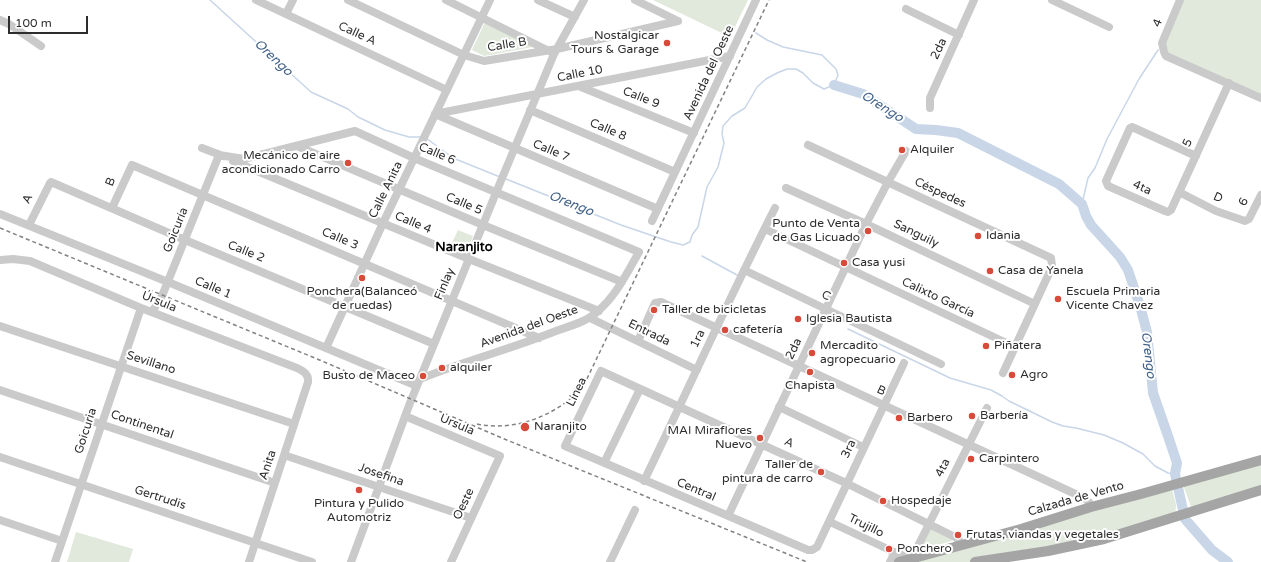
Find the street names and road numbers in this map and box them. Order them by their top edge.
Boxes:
street label: 4 [1150,17,1166,29]
street label: Calle A [336,19,378,49]
street label: Avenida del Oeste [681,23,737,123]
street label: Calle B [486,35,528,55]
street label: 2da [928,36,950,62]
street label: Calle 10 [556,63,604,85]
street label: Calle 9 [620,84,662,112]
street label: Calle 8 [587,116,629,144]
street label: Calle 7 [530,137,572,165]
street label: 5 [1180,137,1196,149]
street label: Calle 6 [416,140,458,168]
street label: Calle Anita [366,159,406,221]
street label: B [103,175,119,189]
street label: Céspedes [912,175,968,211]
street label: 4ta [1130,178,1154,198]
street label: Calle 5 [443,190,485,218]
street label: D [1211,190,1225,206]
street label: A [20,192,36,206]
street label: 6 [1236,195,1252,209]
street label: Goicuría [160,205,192,255]
street label: Calle 4 [392,209,434,237]
street label: Sanguily [891,217,941,251]
street label: Calle 3 [319,225,361,253]
street label: Calle 2 [225,238,267,266]
street label: Finlay [432,266,458,302]
street label: Calle 1 [192,274,234,302]
street label: Calixto García [899,275,977,321]
street label: C [819,288,833,304]
street label: Úrsula [139,289,179,315]
street label: Avenida del Oeste [478,303,580,351]
street label: Entrada [626,317,672,349]
street label: 1ra [687,327,709,351]
street label: 2da [783,336,805,362]
street label: Sevillano [125,348,177,378]
street label: Línea [564,375,590,409]
street label: B [874,383,888,399]
street label: Goicuria [72,406,100,456]
street label: Continental [109,407,175,443]
street label: Ursula [437,411,477,439]
street label: A [782,435,796,451]
street label: 3ra [838,437,860,461]
street label: Anita [256,448,280,482]
street label: 4ta [932,456,954,480]
street label: Josefina [356,461,406,489]
street label: Central [674,475,718,505]
street label: Calzada de Vento [1026,478,1126,520]
street label: Gertrudis [132,483,188,513]
street label: Oeste [450,486,478,522]
street label: Trujillo [846,511,886,541]

